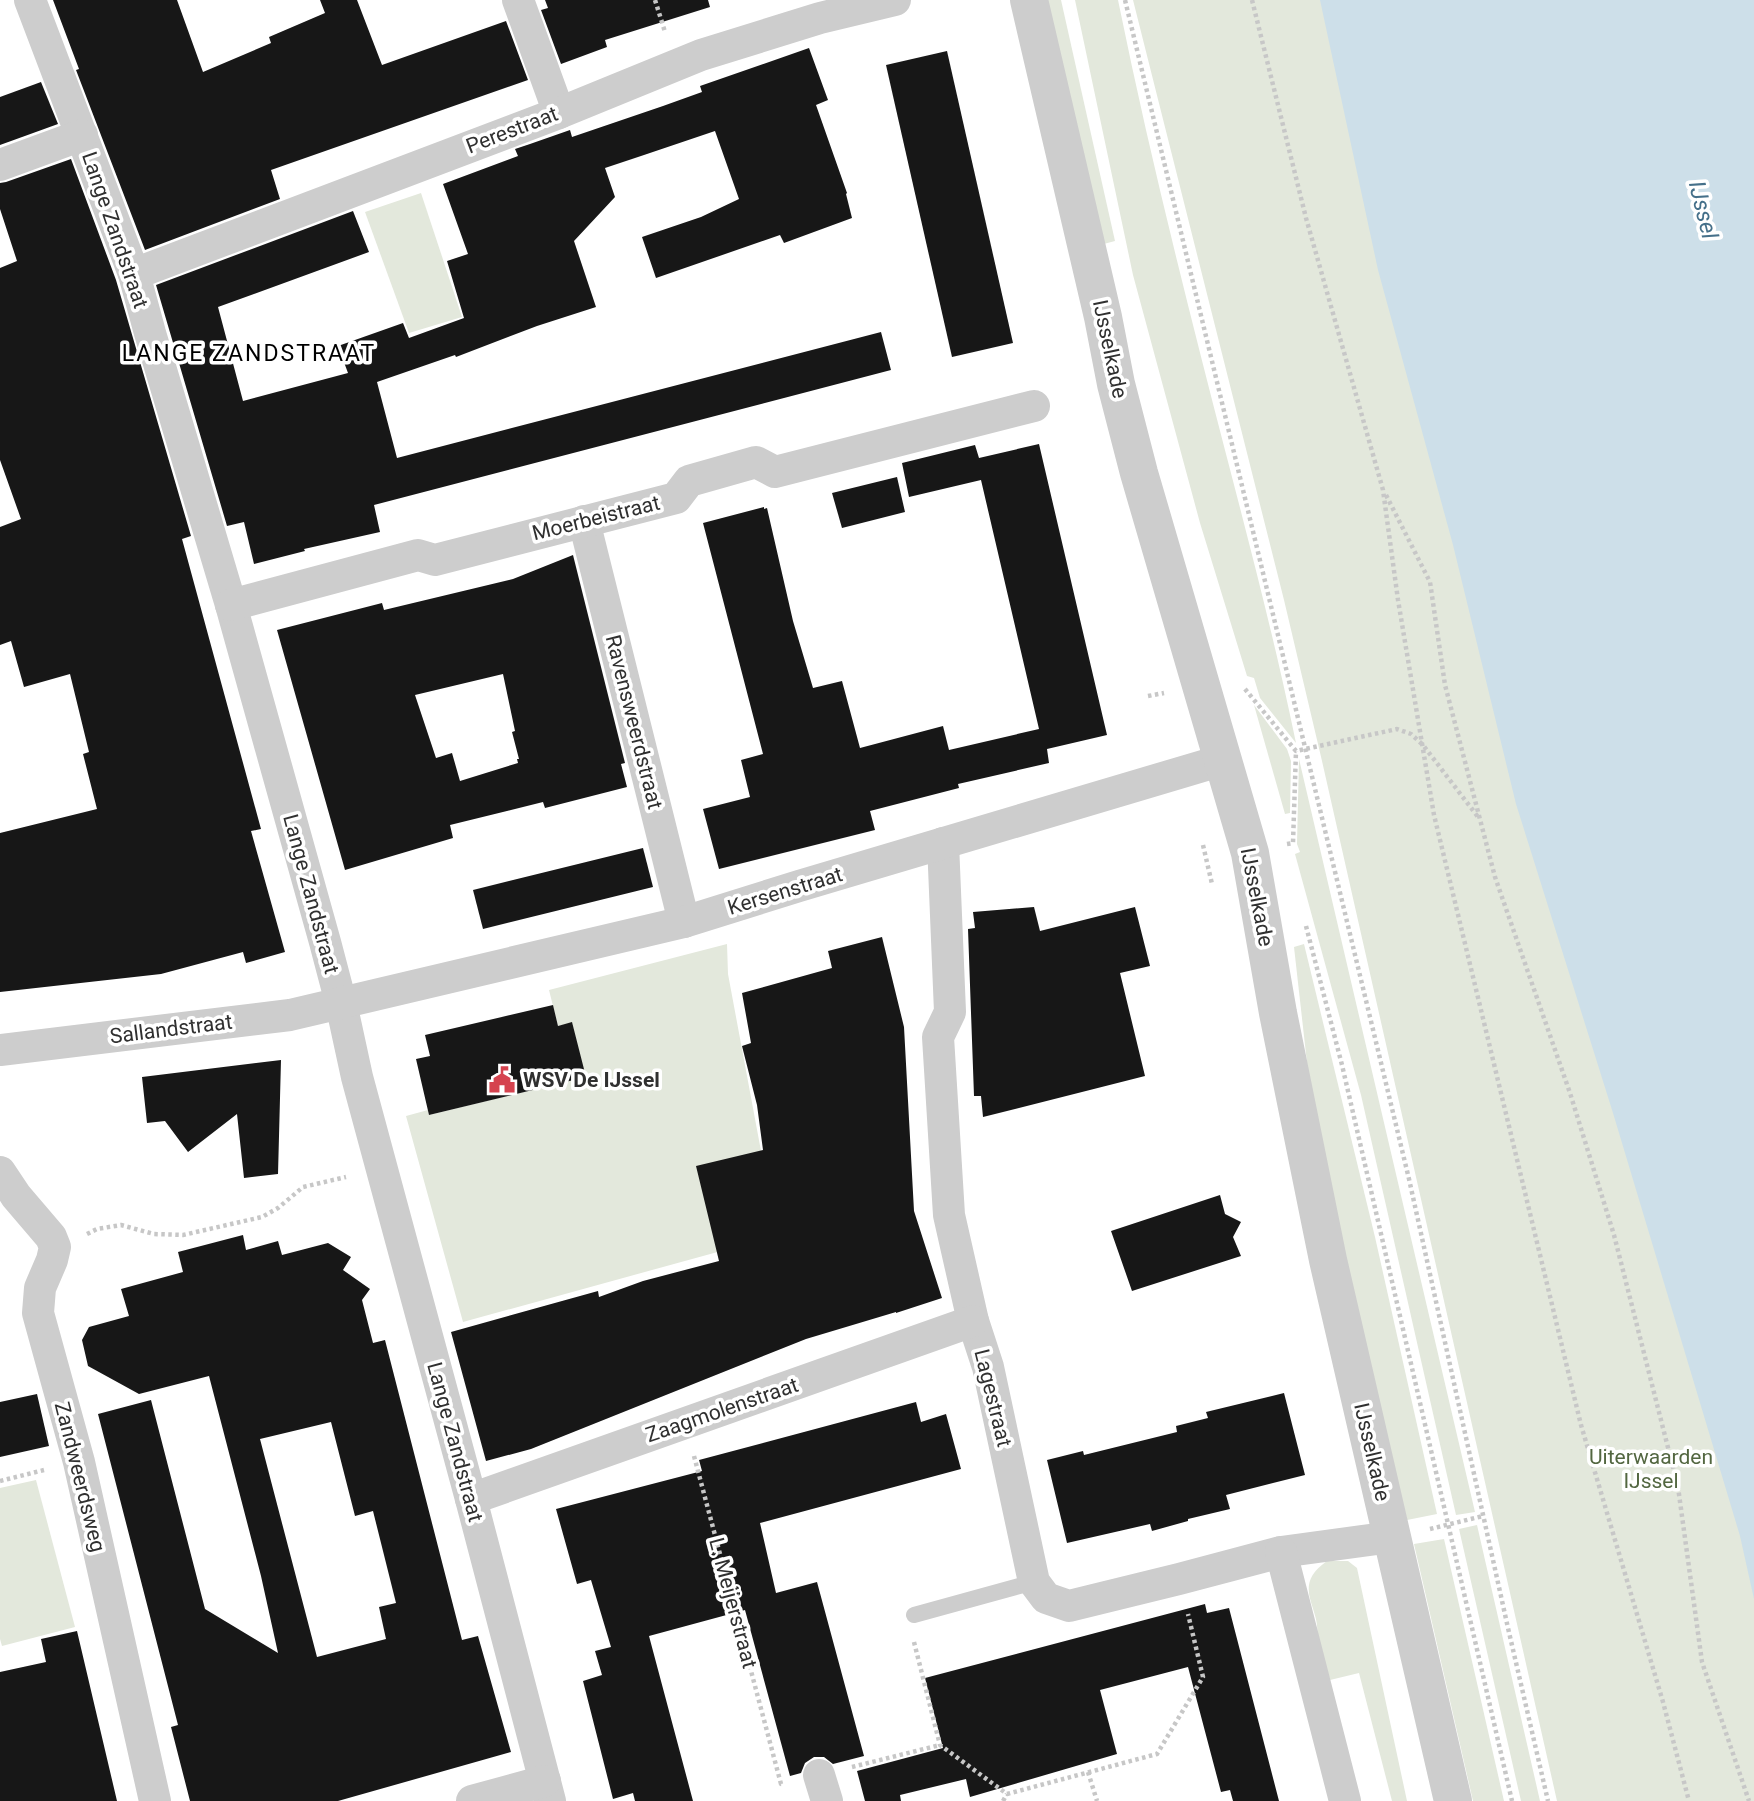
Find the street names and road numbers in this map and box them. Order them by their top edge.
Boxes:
street label: Perestraat [463,101,561,158]
street label: Lange Zandstraat [77,149,153,312]
street label: IJsselkade [1088,297,1132,401]
street label: Moerbeistraat [530,491,662,545]
street label: Ravensweerdstraat [601,632,667,812]
street label: Lange Zandstraat [278,812,344,976]
street label: IJsselkade [1236,845,1278,949]
street label: Kersenstraat [725,862,845,920]
street label: Sallandstraat [108,1010,234,1048]
street label: Lagestraat [969,1347,1017,1449]
street label: Lange Zandstraat [422,1360,488,1524]
street label: Zaagmolenstraat [643,1373,801,1447]
street label: Zandweerdsweg [50,1399,110,1555]
street label: IJsselkade [1349,1400,1395,1504]
street label: L. Meijerstraat [704,1535,762,1671]

